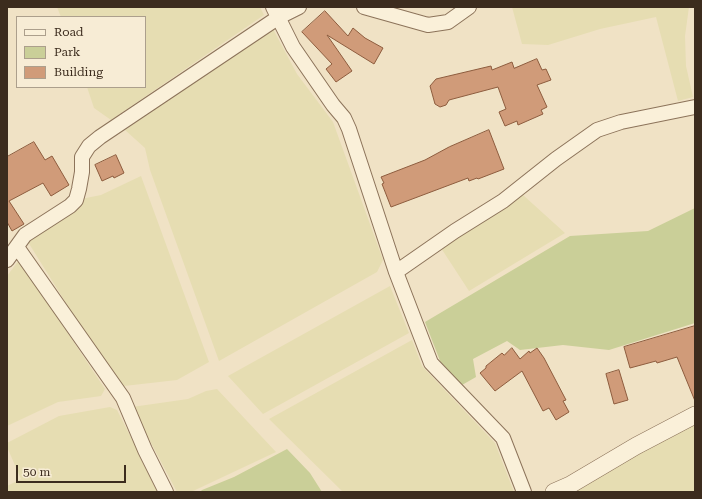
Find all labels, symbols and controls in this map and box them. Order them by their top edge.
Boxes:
legend [16,16,146,88]
text: Road [54,25,83,39]
text: Park [54,45,80,59]
text: Building [54,65,103,79]
scale bar [18,457,128,483]
text: 50 m [23,465,50,479]

